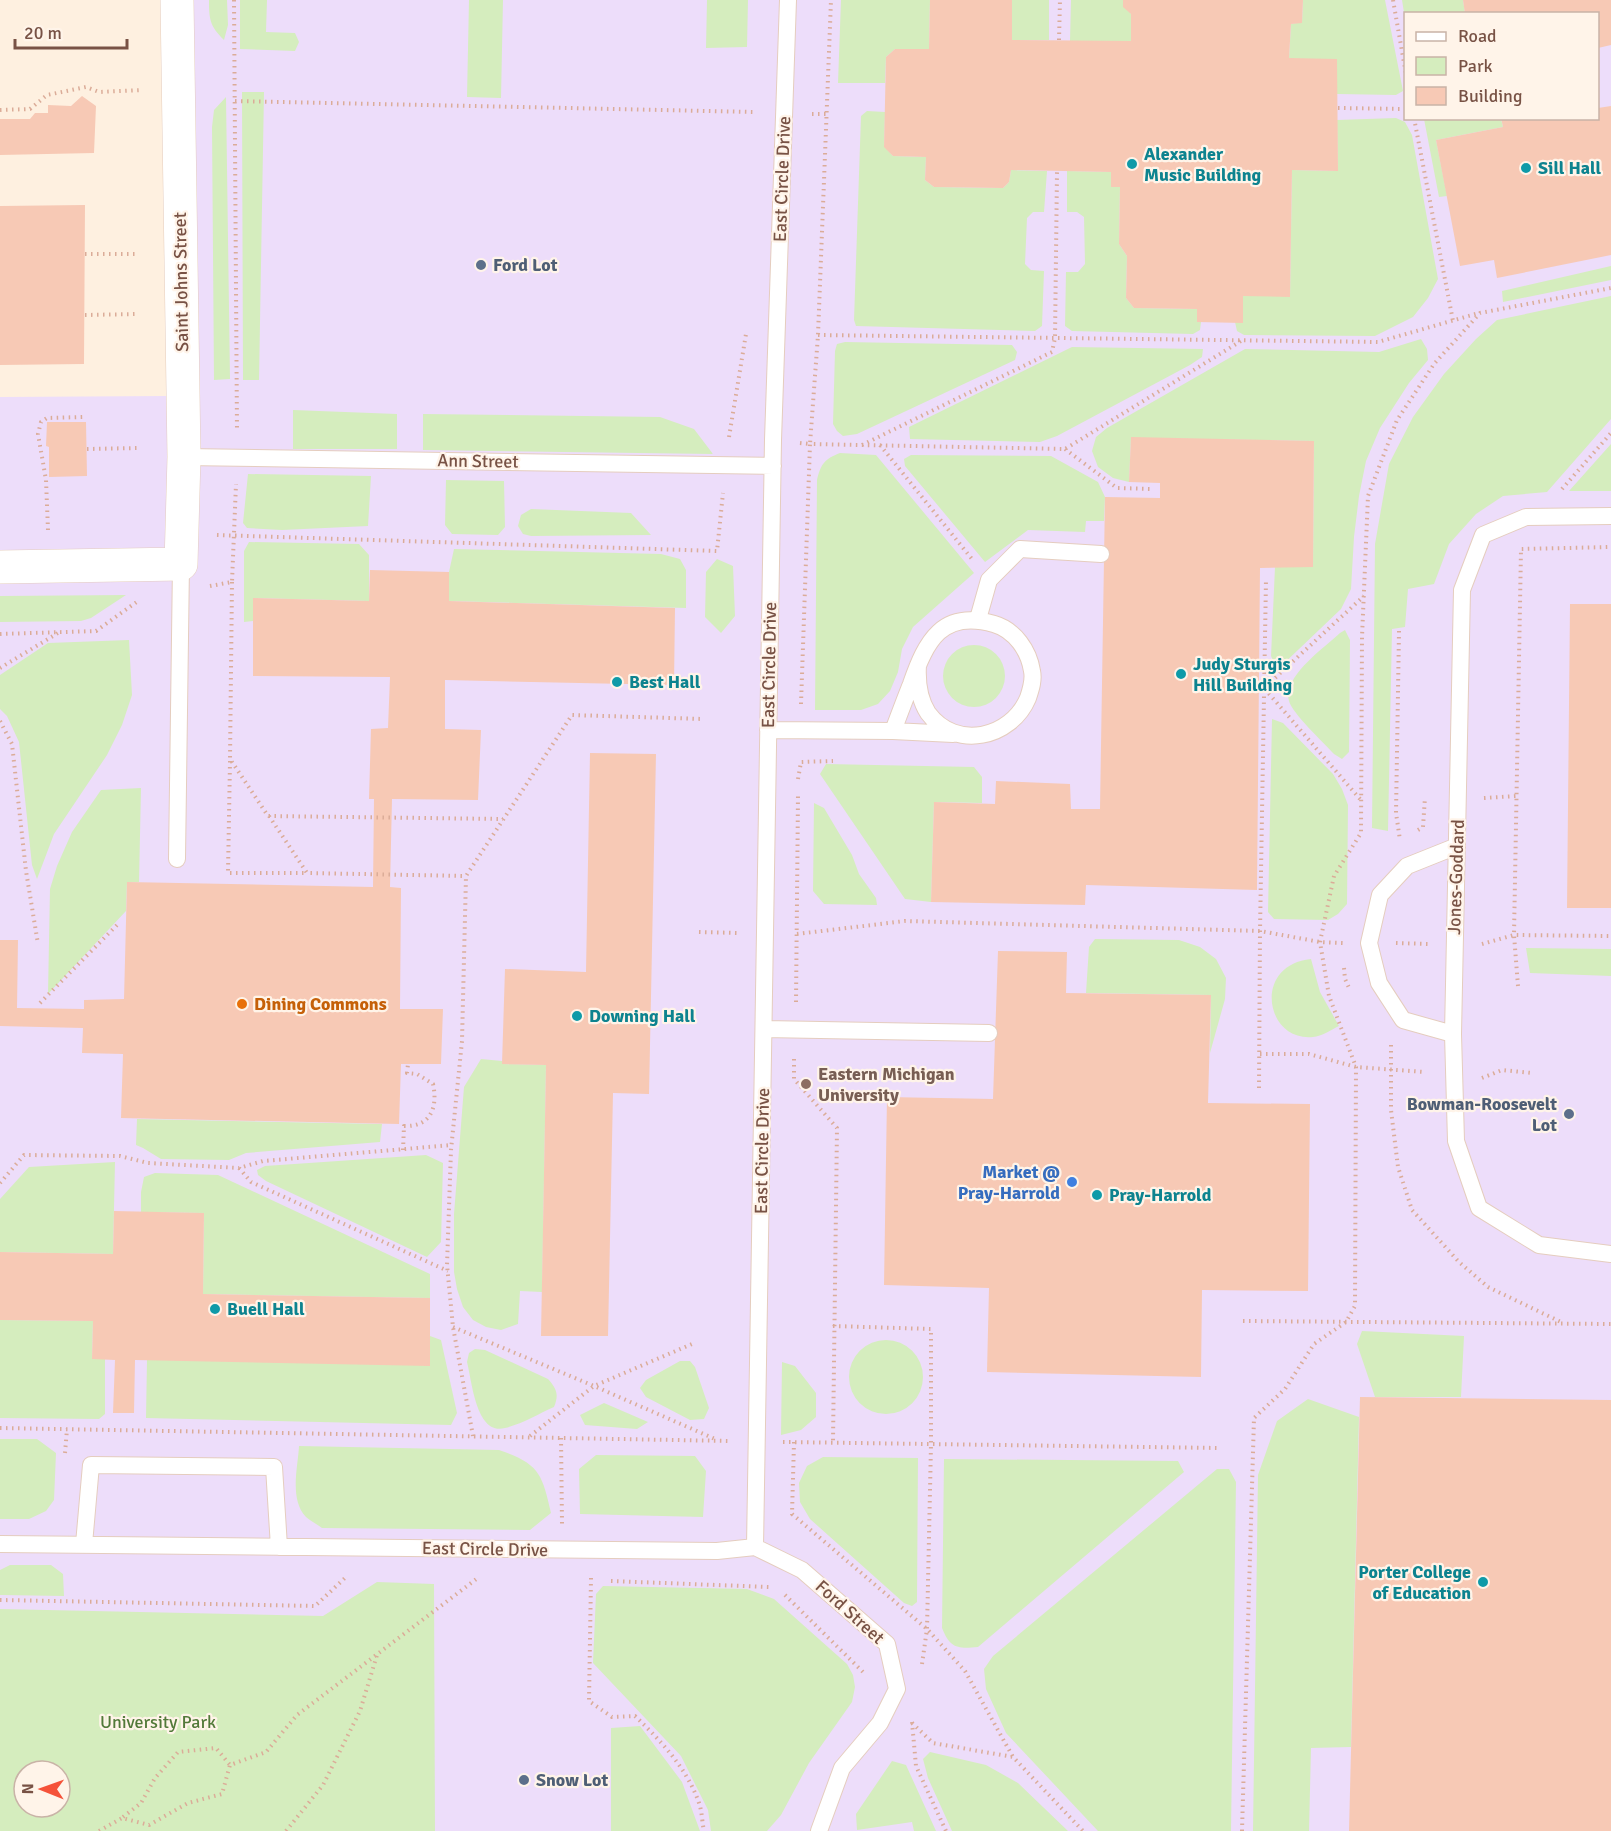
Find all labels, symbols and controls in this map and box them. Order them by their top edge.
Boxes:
scale bar [15,12,128,50]
legend [1404,12,1599,120]
text: 20 m [24,22,62,44]
text: Road [1458,25,1497,47]
text: Park [1458,55,1493,77]
text: Building [1458,85,1522,107]
street label: East Circle Drive [769,116,795,242]
place label: Alexander Music Building [1144,143,1262,186]
marker: Alexander Music Building [1125,157,1139,171]
place label: Sill Hall [1538,157,1601,179]
marker: Sill Hall [1519,161,1533,175]
street label: Saint Johns Street [169,212,193,352]
place label: Ford Lot [493,254,558,276]
marker: Ford Lot [474,258,488,272]
street label: Ann Street [437,449,519,473]
street label: East Circle Drive [757,602,781,728]
place label: Judy Sturgis Hill Building [1193,653,1292,696]
marker: Judy Sturgis Hill Building [1174,667,1188,681]
place label: Best Hall [629,671,701,693]
marker: Best Hall [610,675,624,689]
street label: Jones-Goddard [1443,819,1469,935]
place label: Dining Commons [254,993,387,1015]
marker: Dining Commons [235,997,249,1011]
place label: Downing Hall [589,1005,696,1027]
marker: Downing Hall [570,1009,584,1023]
place label: Eastern Michigan University [818,1063,955,1106]
marker: Eastern Michigan University [799,1077,813,1091]
street label: East Circle Drive [750,1088,774,1214]
place label: Bowman-Roosevelt Lot [1407,1093,1557,1136]
marker: Bowman-Roosevelt Lot [1562,1107,1576,1121]
place label: Market @ Pray-Harrold [958,1161,1060,1204]
marker: Market @ Pray-Harrold [1065,1175,1079,1189]
place label: Pray-Harrold [1109,1184,1212,1206]
marker: Pray-Harrold [1090,1188,1104,1202]
place label: Buell Hall [227,1298,305,1320]
marker: Buell Hall [208,1302,222,1316]
street label: East Circle Drive [422,1537,548,1561]
place label: Porter College of Education [1358,1561,1471,1604]
street label: Ford Street [811,1575,889,1649]
marker: Porter College of Education [1476,1575,1490,1589]
park label: University Park [100,1711,216,1733]
north arrow [12,1759,72,1819]
place label: Snow Lot [536,1769,608,1791]
marker: Snow Lot [517,1773,531,1787]
text: N [18,1783,38,1794]

